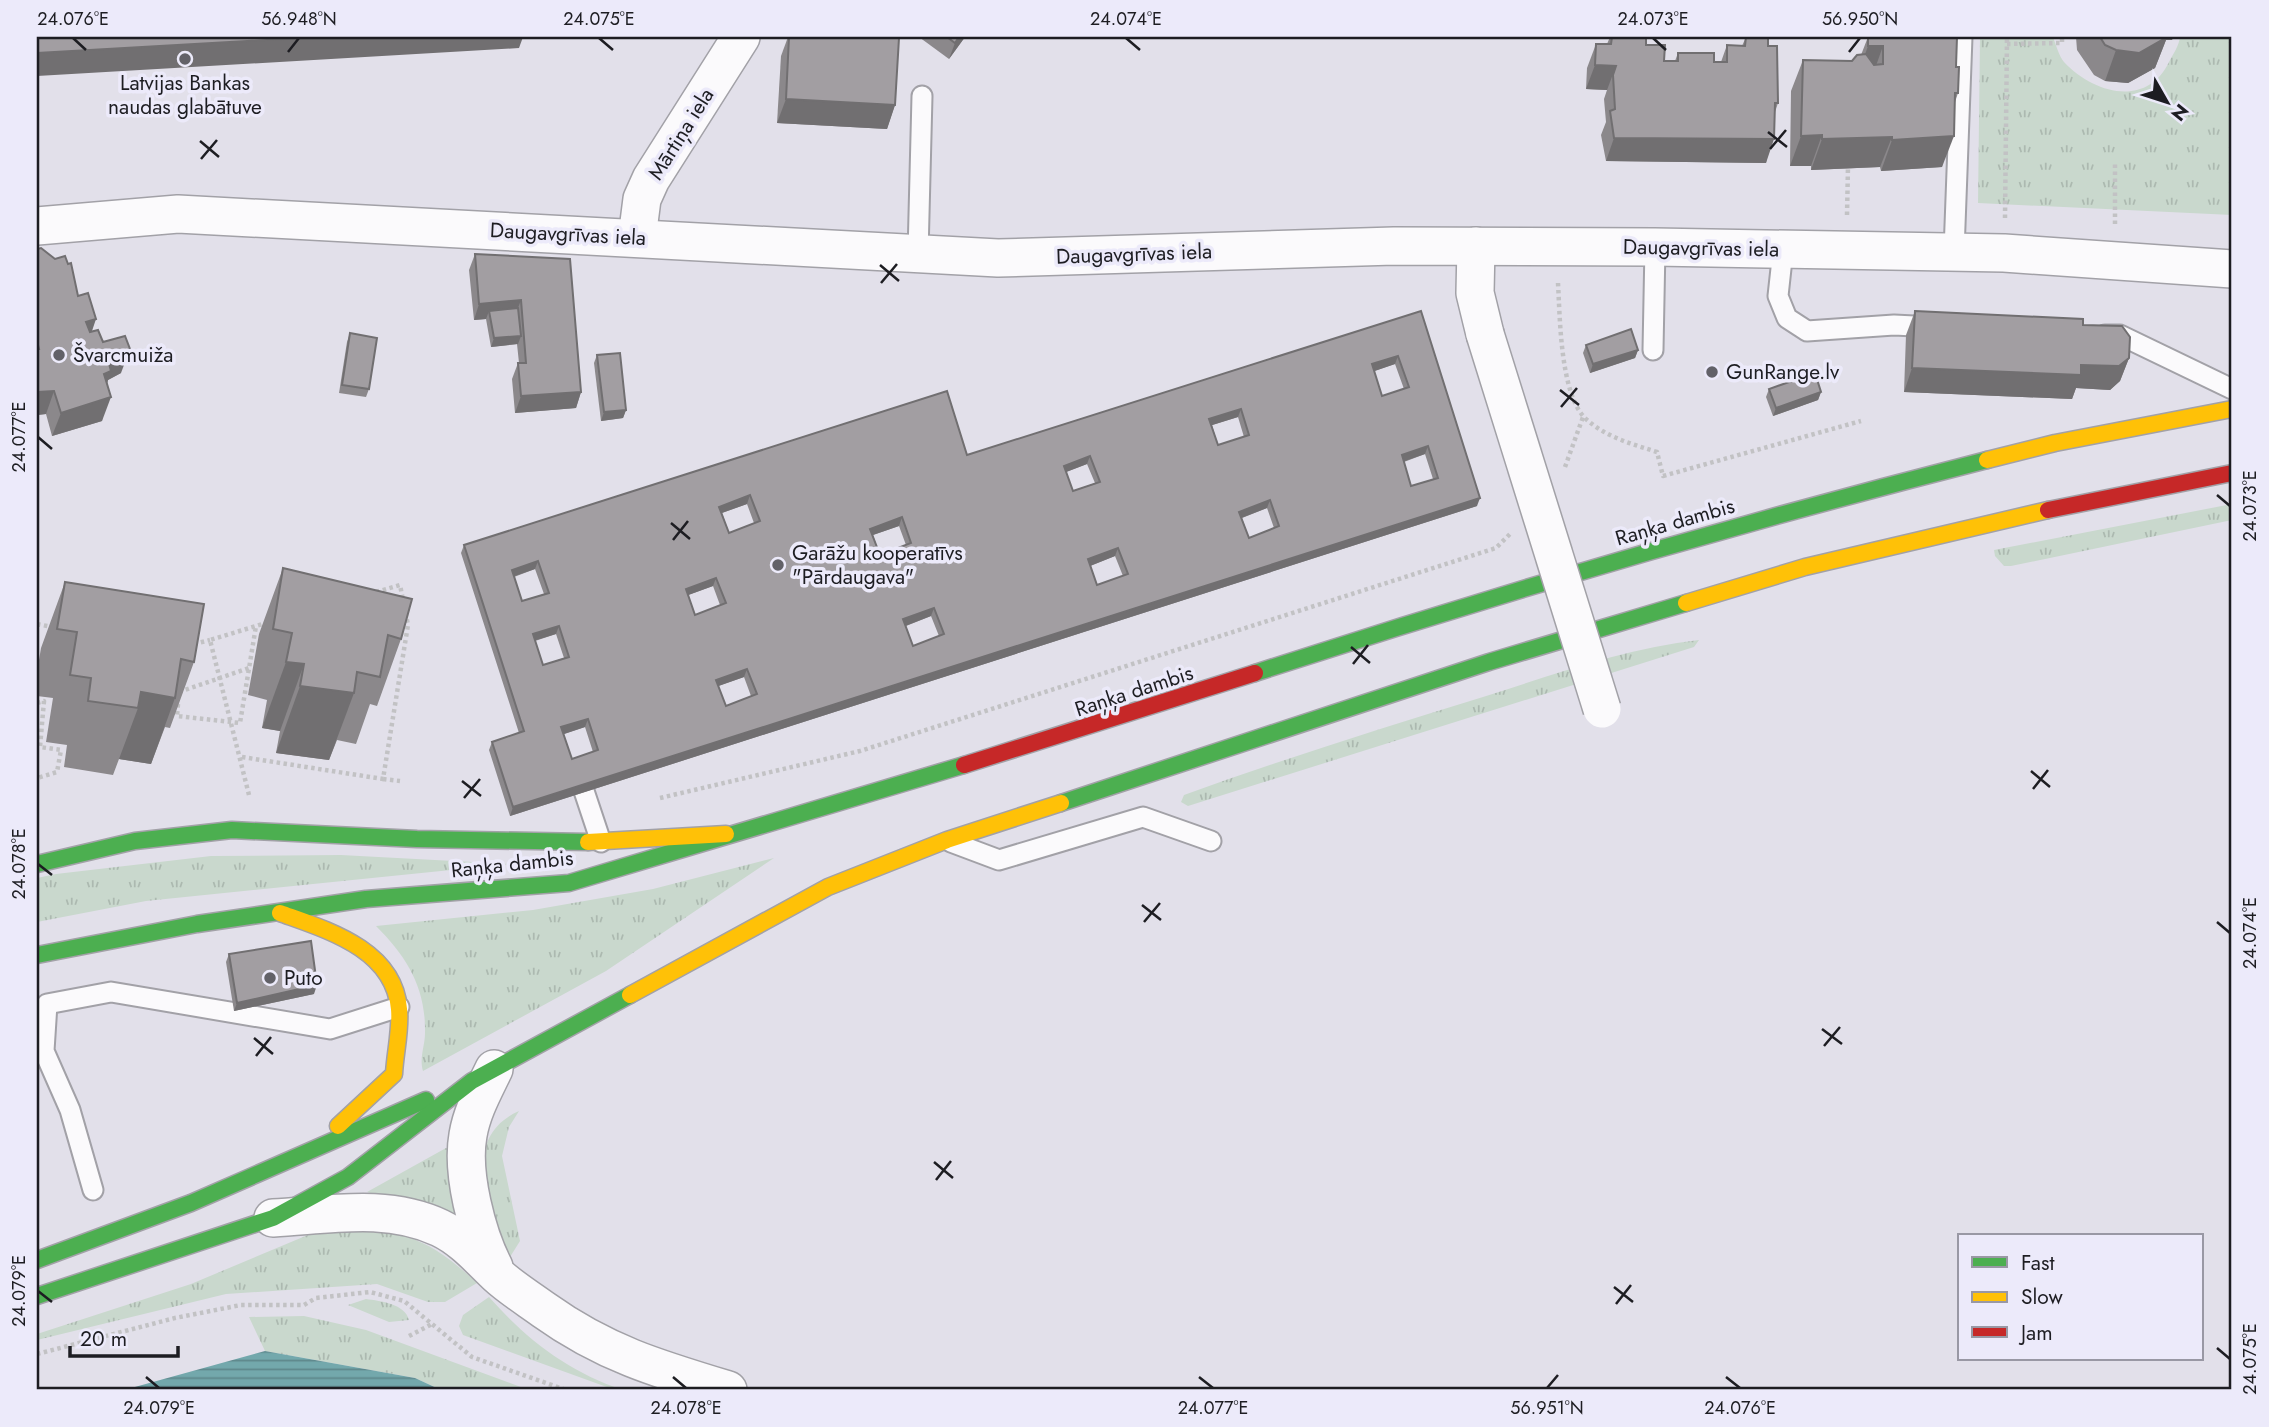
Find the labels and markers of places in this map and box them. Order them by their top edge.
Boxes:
marker: Latvijas Bankas naudas glabātuve [177,51,193,67]
place label: Latvijas Bankas naudas glabātuve [108,68,262,122]
place label: Švarcmuiža [73,340,173,370]
marker: Švarcmuiža [51,347,67,363]
place label: GunRange.lv [1726,357,1840,387]
marker: GunRange.lv [1704,364,1720,380]
place label: Garāžu kooperatīvs "Pārdaugava" [792,538,963,592]
marker: Garāžu kooperatīvs "Pārdaugava" [770,557,786,573]
place label: Puto [284,963,323,993]
marker: Puto [262,970,278,986]

